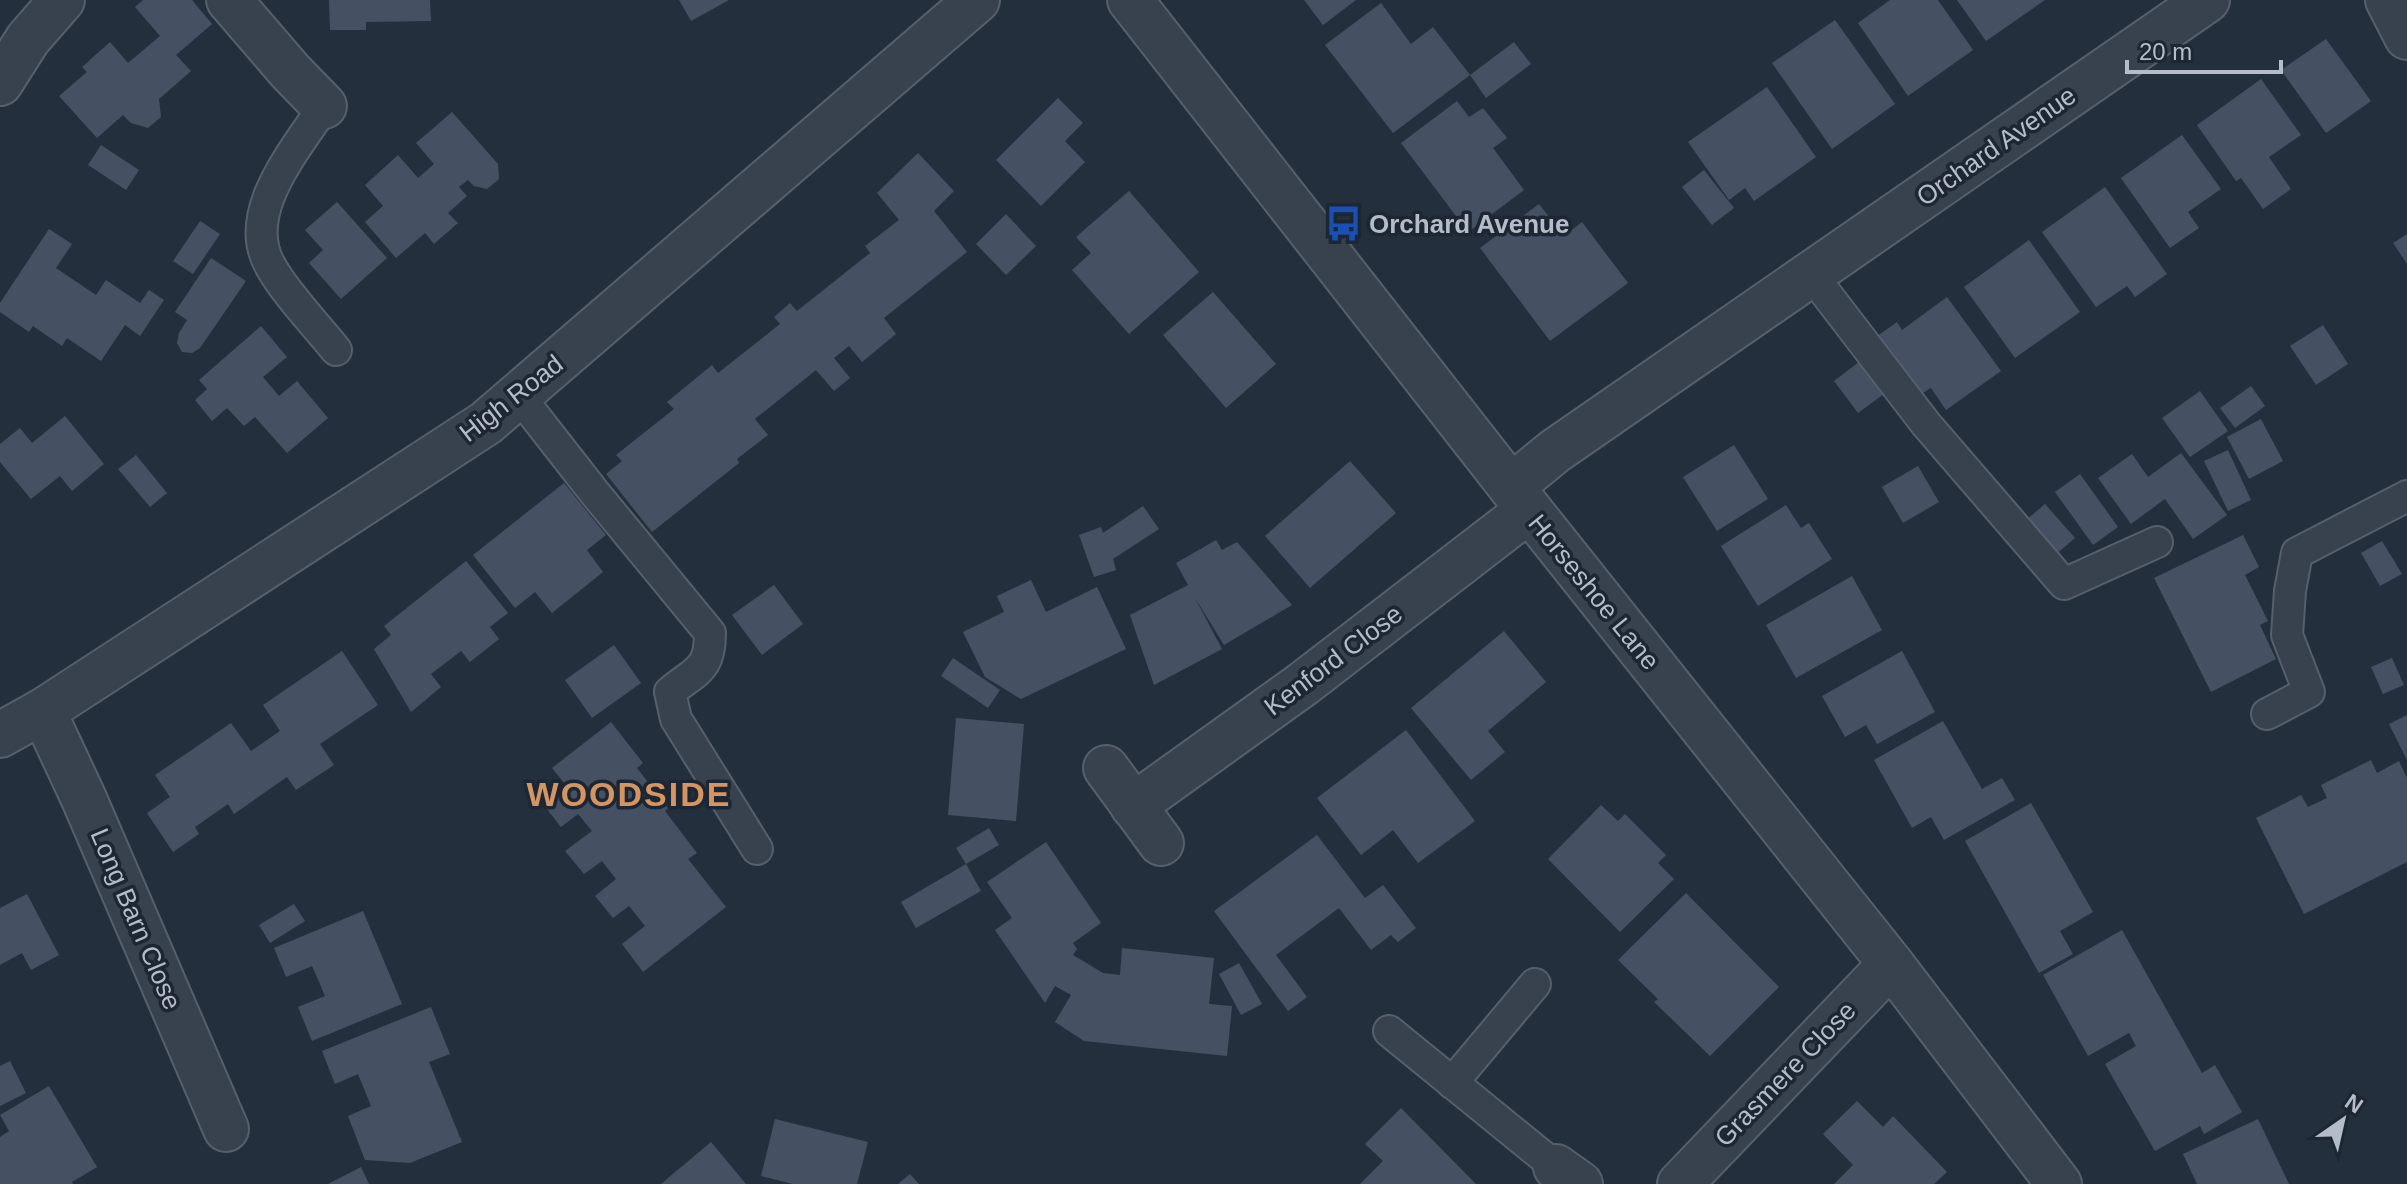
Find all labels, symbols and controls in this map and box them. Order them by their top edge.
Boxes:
scale bar [2127,24,2281,74]
text: 20 m [2139,38,2192,65]
street label: Orchard Avenue [1911,80,2081,212]
bus stop icon: Orchard Avenue [1324,205,1362,243]
place label: Orchard Avenue [1369,209,1569,239]
street label: High Road [453,348,569,448]
street label: Horseshoe Lane [1522,508,1666,676]
street label: Kenford Close [1258,598,1408,722]
district label: WOODSIDE [527,775,731,813]
street label: Long Barn Close [84,824,188,1014]
street label: Grasmere Close [1708,996,1862,1152]
north arrow [2303,1080,2383,1160]
text: N [2340,1089,2367,1119]

